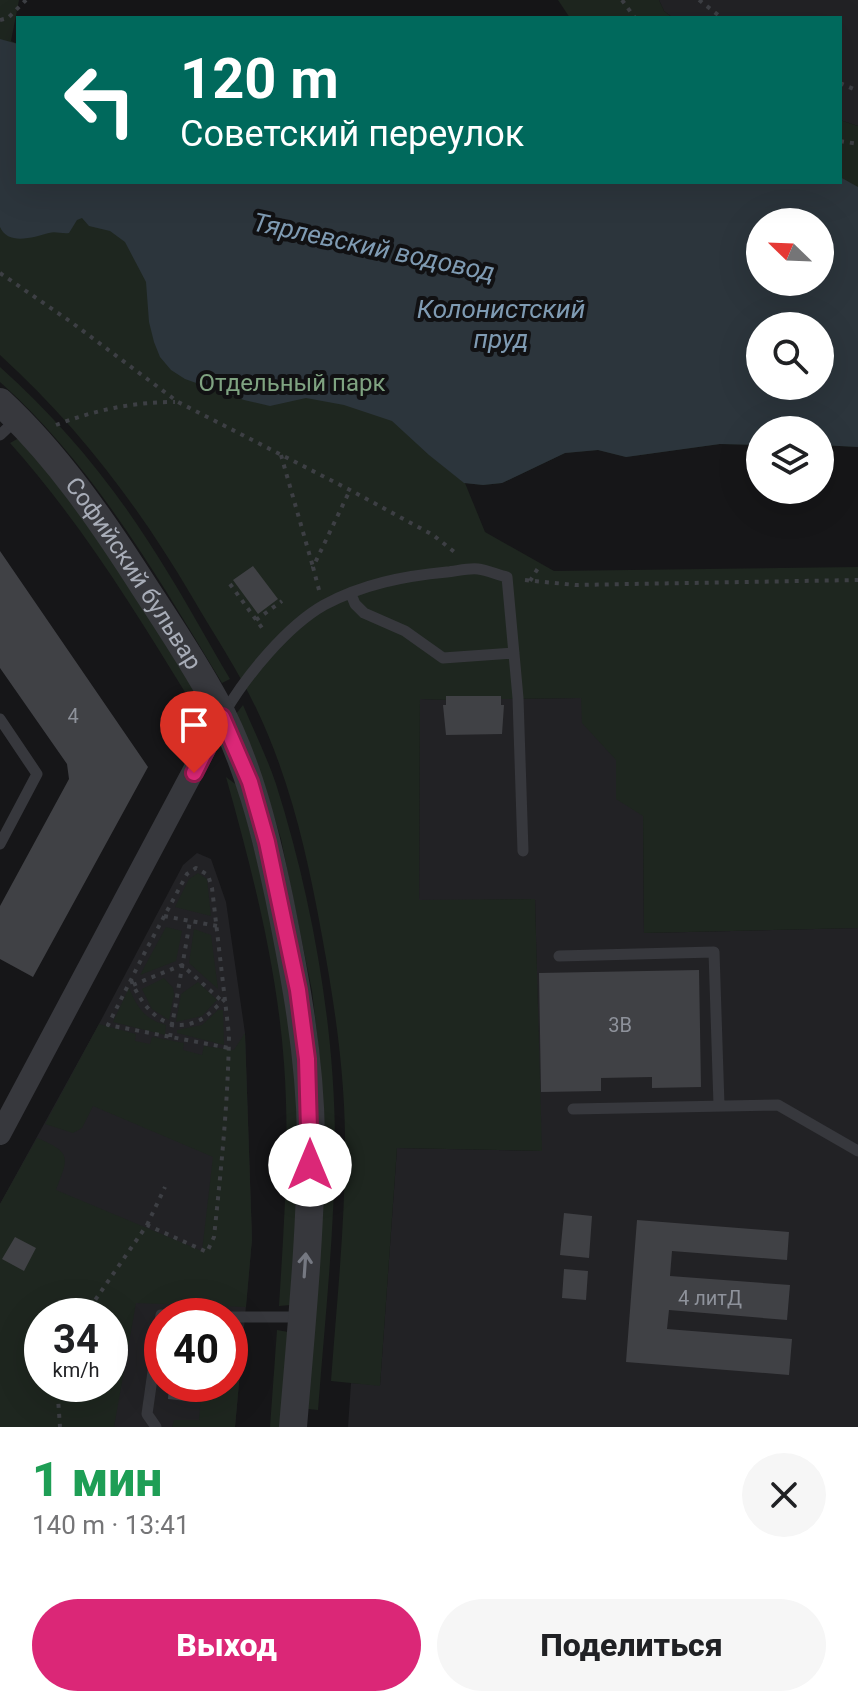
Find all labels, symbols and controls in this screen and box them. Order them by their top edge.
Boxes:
text: 120 m [180,46,339,112]
icon: left [48,48,152,152]
text: Советский переулок [180,113,524,155]
water label: Тярлевский водовод [250,207,498,287]
north arrow [746,208,834,296]
map controls [746,208,834,504]
water label: Колонистский пруд [417,294,585,354]
button: search [746,312,834,400]
park label: Отдельный парк [199,369,385,397]
button: layers [746,416,834,504]
street label: Софийский бульвар [59,472,208,675]
pin [160,691,228,773]
icon: arrive [172,703,216,747]
house number: 4 [67,704,79,728]
house number: 3В [608,1013,632,1037]
position arrow [268,1123,352,1207]
one-way arrow [298,1252,313,1279]
house number: 4 литД [678,1286,742,1310]
speed limit sign: 40 [144,1298,248,1402]
text: 34 [53,1316,99,1363]
text: km/h [53,1358,99,1382]
text: 1 мин [32,1451,162,1508]
button: close [742,1453,826,1537]
text: 140 m · 13:41 [32,1510,190,1540]
button: Выход [32,1599,421,1691]
button: Поделиться [437,1599,826,1691]

